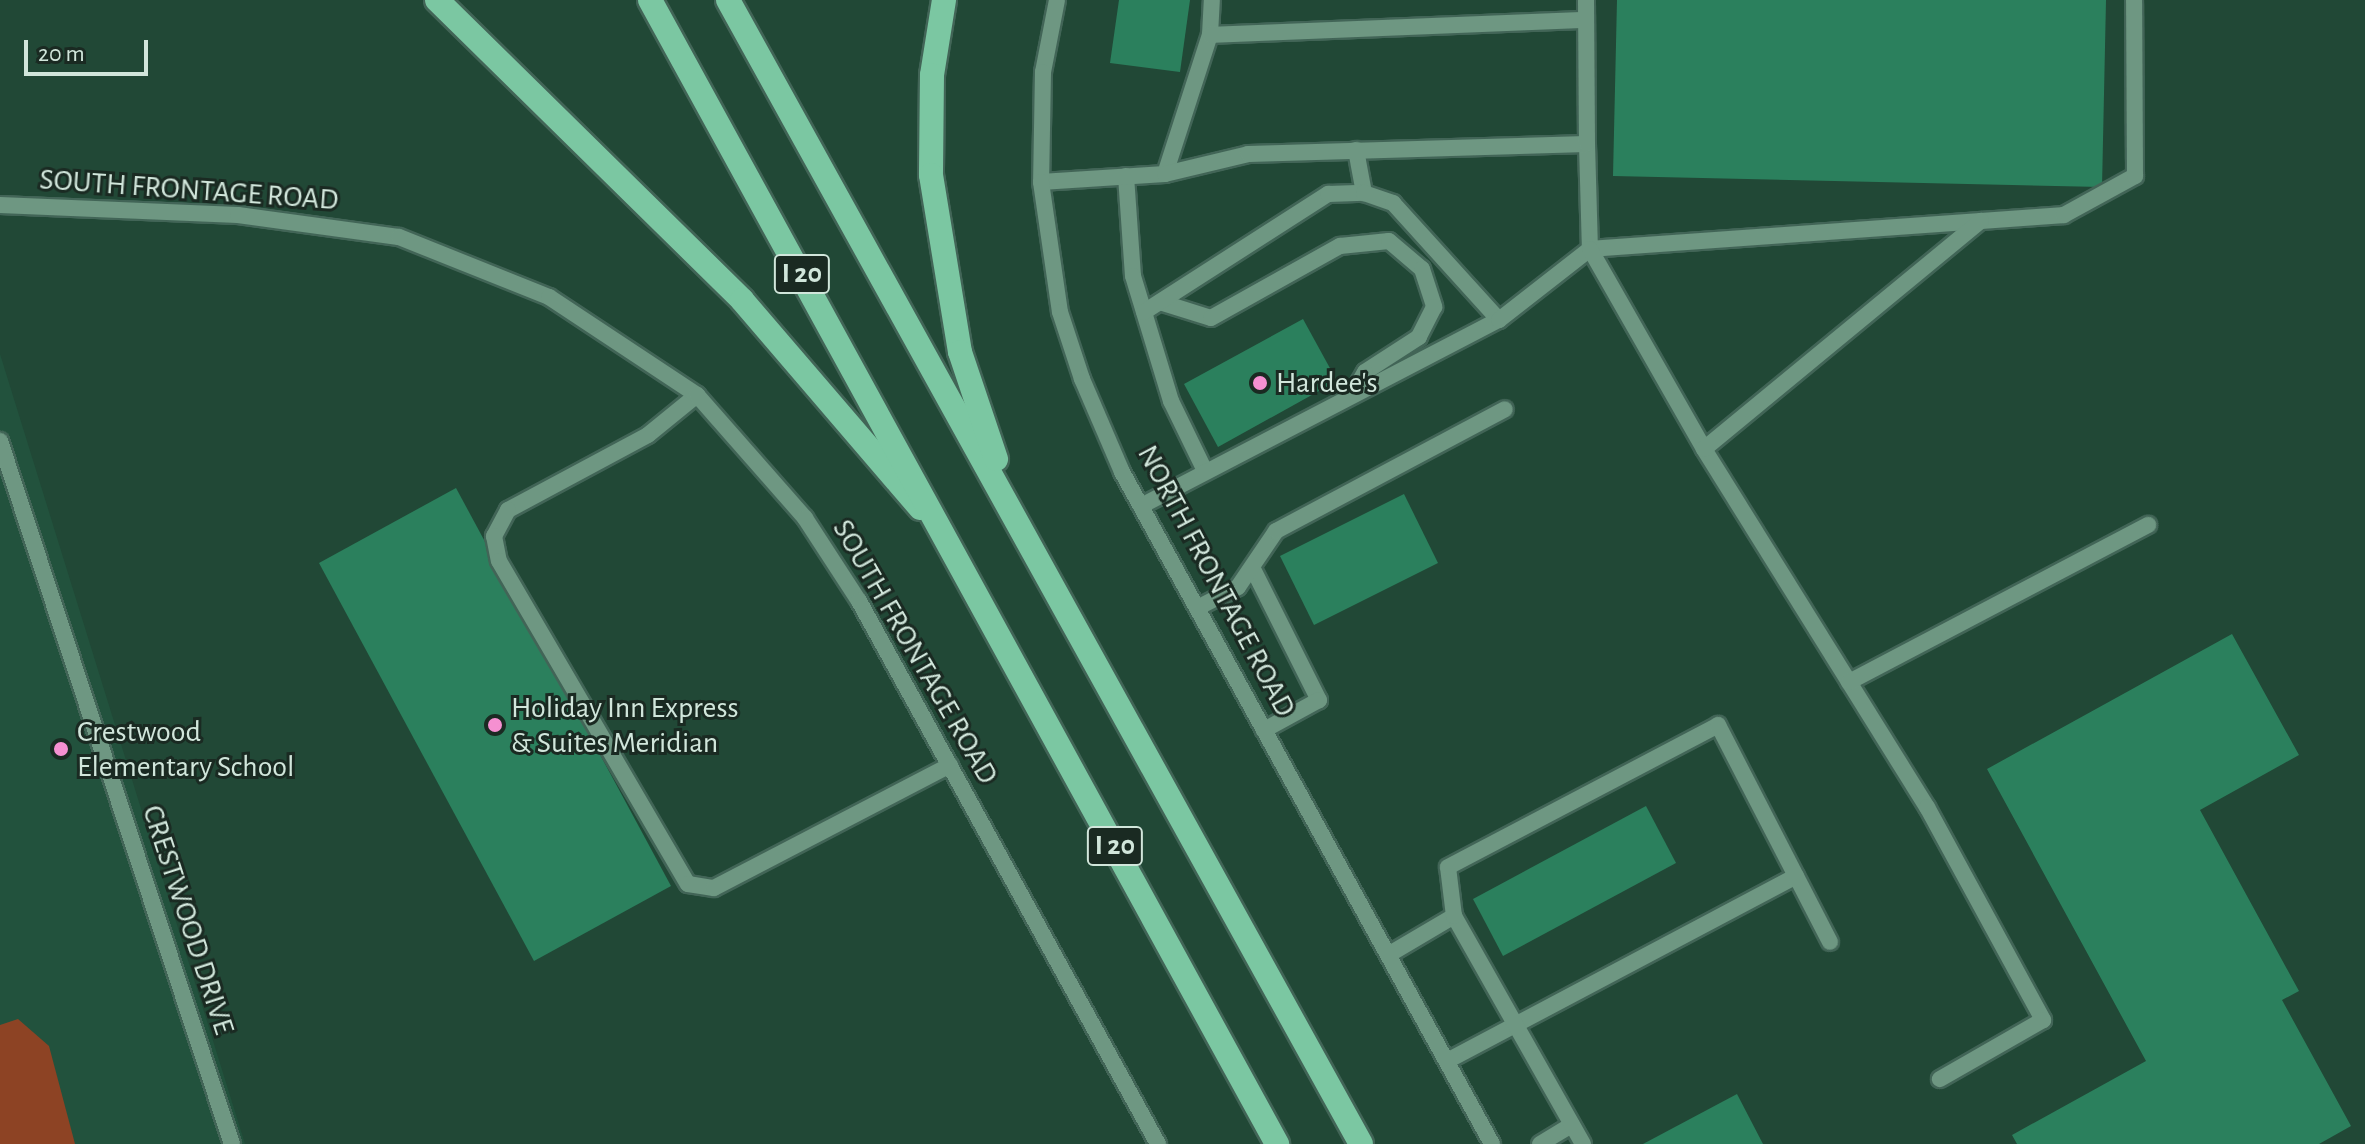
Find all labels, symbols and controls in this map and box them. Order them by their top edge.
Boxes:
scale bar [28,24,152,74]
text: 20 m [38,42,85,66]
street label: SOUTH FRONTAGE ROAD [38,162,340,218]
road number: I 20 [772,250,832,298]
place label: Hardee's [1276,365,1378,401]
marker: Hardee's [1251,374,1269,392]
street label: NORTH FRONTAGE ROAD [1129,439,1303,723]
street label: SOUTH FRONTAGE ROAD [824,513,1006,791]
place label: Holiday Inn Express & Suites Meridian [511,690,739,760]
place label: Crestwood Elementary School [77,714,294,784]
marker: Holiday Inn Express & Suites Meridian [486,716,504,734]
marker: Crestwood Elementary School [52,740,70,758]
street label: CRESTWOOD DRIVE [134,801,242,1039]
road number: I 20 [1085,822,1145,870]

